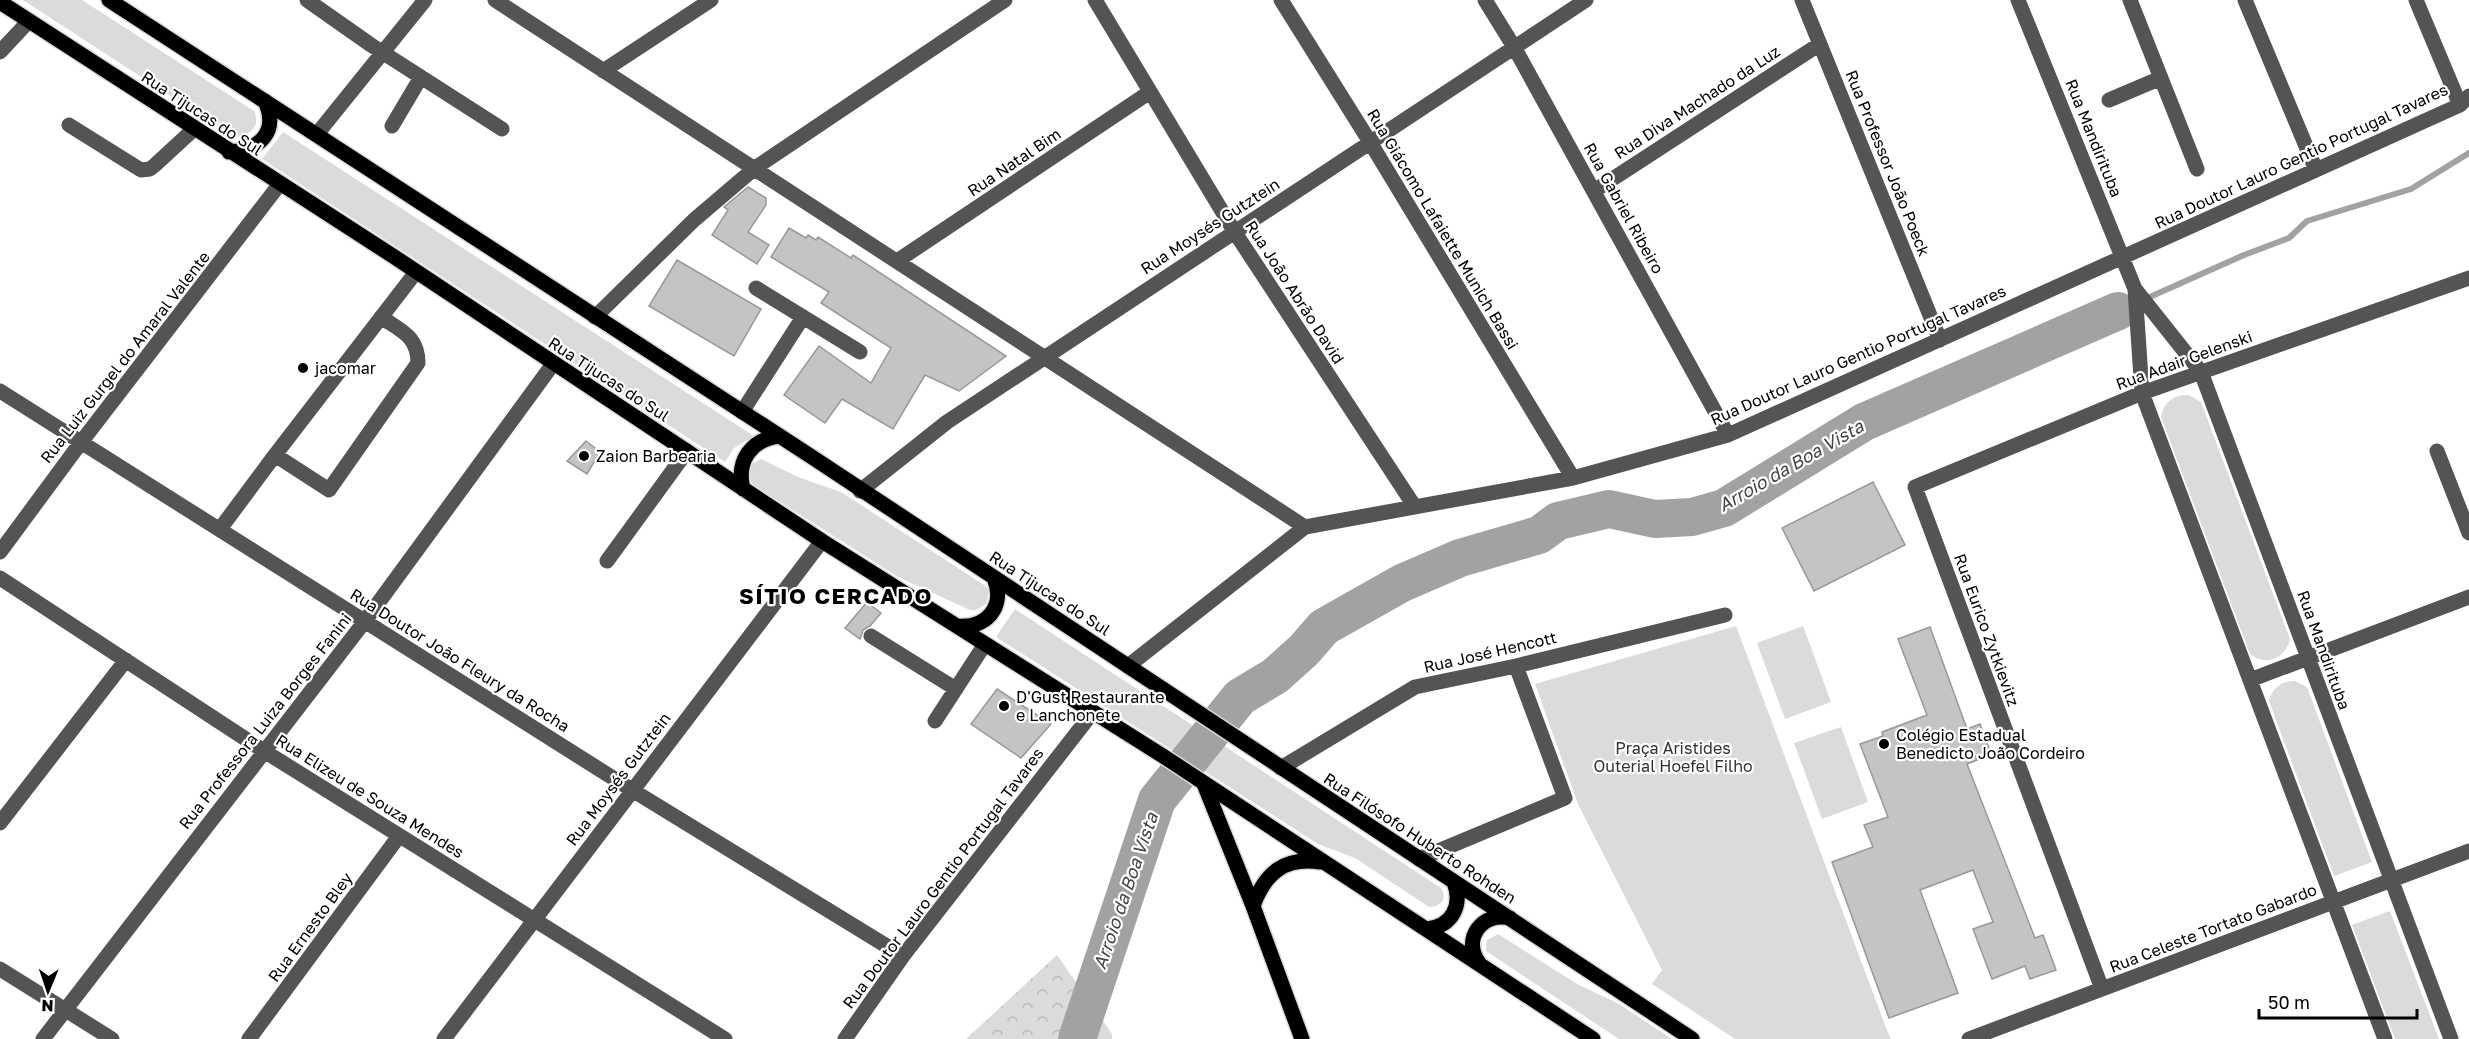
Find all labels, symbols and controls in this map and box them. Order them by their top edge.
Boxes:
street label: Rua Diva Machado da Luz [1610,41,1784,163]
street label: Rua Tijucas do Sul [138,66,266,160]
street label: Rua Professor João Poeck [1841,67,1935,259]
street label: Rua Mandirituba [2061,76,2127,200]
street label: Rua Doutor Lauro Gentio Portugal Tavares [2151,79,2451,233]
street label: Rua Giácomo Lafaiette Munich Bassi [1363,105,1523,353]
street label: Rua Natal Bim [964,123,1064,201]
street label: Rua Gabriel Ribeiro [1580,139,1668,277]
street label: Rua Moysés Gutztein [1137,174,1283,278]
street label: Rua João Abrão David [1241,217,1349,367]
street label: Rua Luiz Gurgel do Amaral Valente [36,247,214,467]
street label: Rua Doutor Lauro Gentio Portugal Tavares [1707,281,2009,429]
street label: Rua Adair Gelenski [2113,326,2255,394]
street label: Rua Tijucas do Sul [545,332,673,426]
place label: jacomar [314,358,376,378]
marker: jacomar [296,361,310,375]
water label: Arroio da Boa Vista [1714,414,1868,516]
place label: Zaion Barbearia [596,446,716,466]
marker: Zaion Barbearia [577,449,591,463]
street label: Rua Tijucas do Sul [986,546,1114,640]
street label: Rua Eurico Zytkievitz [1950,551,2024,709]
district label: SÍTIO CERCADO [739,582,933,609]
street label: Rua Doutor João Fleury da Rocha [347,584,573,736]
street label: Rua Mandirituba [2293,588,2355,712]
street label: Rua Professora Luiza Borges Fanini [175,609,355,833]
street label: Rua José Hencott [1422,627,1558,677]
place label: D'Gust Restaurante e Lanchonete [1016,687,1165,725]
marker: D'Gust Restaurante e Lanchonete [997,699,1011,713]
street label: Rua Moysés Gutztein [561,708,675,850]
place label: Colégio Estadual Benedicto João Cordeiro [1896,725,2085,763]
street label: Rua Elizeu de Souza Mendes [272,730,468,862]
marker: Colégio Estadual Benedicto João Cordeiro [1877,737,1891,751]
park label: Praça Aristides Outerial Hoefel Filho [1593,738,1753,776]
street label: Rua Doutor Lauro Gentio Portugal Tavares [838,744,1048,1012]
street label: Rua Filósofo Huberto Rohden [1320,768,1520,908]
water label: Arroio da Boa Vista [1088,809,1162,972]
street label: Rua Ernesto Bley [264,868,356,986]
street label: Rua Celeste Tortato Gabardo [2106,879,2320,977]
north arrow [18,961,78,1021]
scale bar [2259,982,2416,1020]
text: 50 m [2268,991,2310,1013]
text: N [41,996,54,1016]

